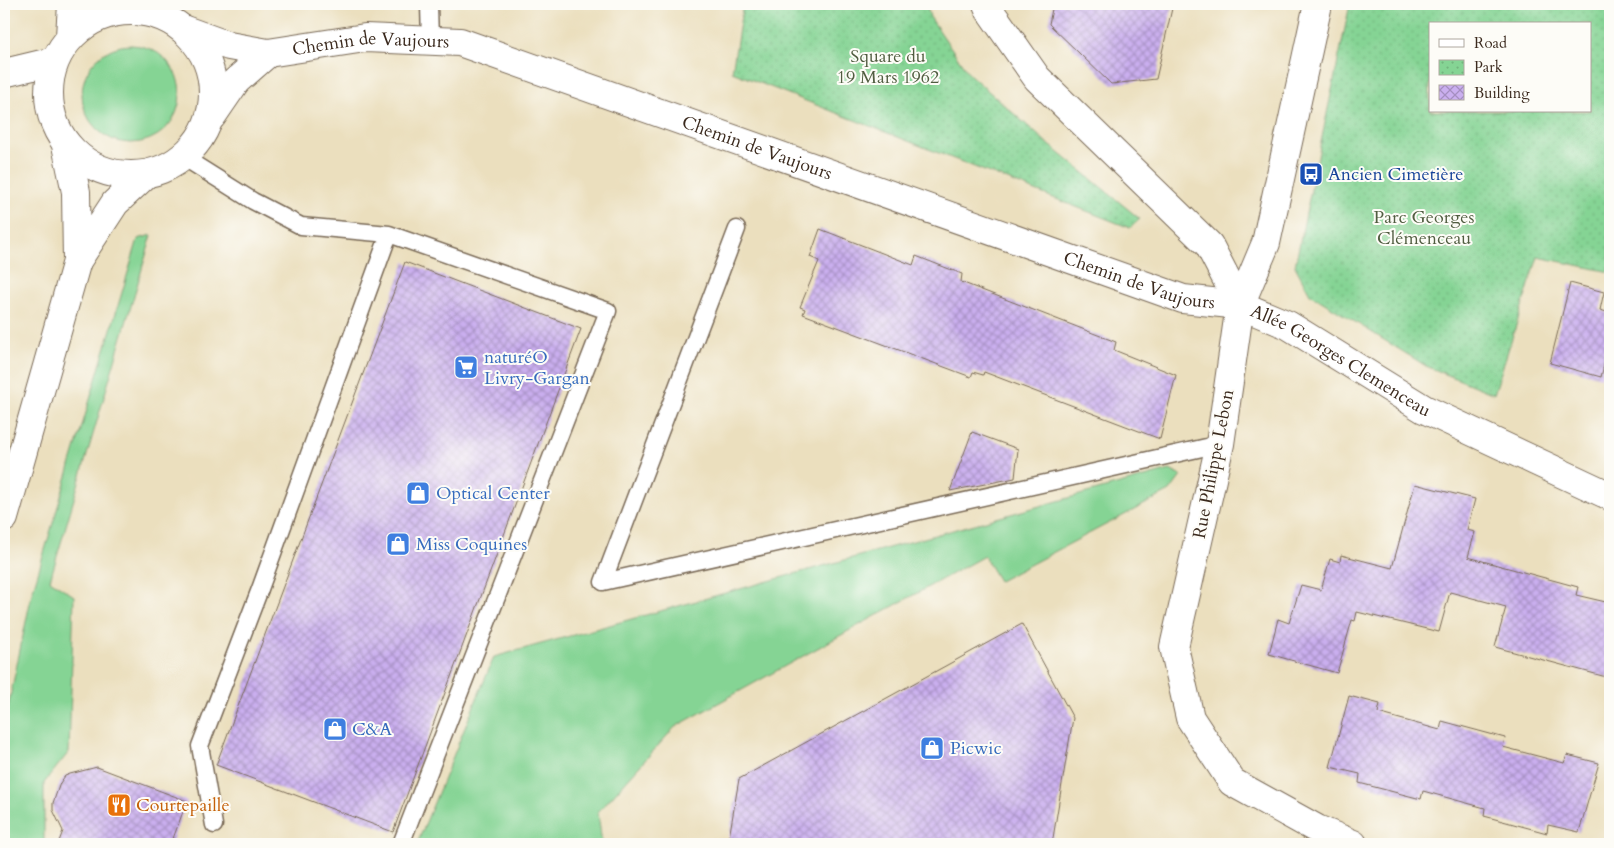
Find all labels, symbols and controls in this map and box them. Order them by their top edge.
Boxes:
legend [1429,22,1592,112]
street label: Chemin de Vaujours [290,26,450,62]
text: Road [1474,33,1507,53]
park label: Square du 19 Mars 1962 [837,44,939,90]
text: Park [1474,57,1503,77]
text: Building [1474,83,1530,103]
street label: Chemin de Vaujours [678,110,836,186]
bus stop icon: Ancien Cimetière [1298,161,1324,187]
place label: Ancien Cimetière [1328,162,1463,187]
park label: Parc Georges Clémenceau [1373,205,1475,251]
street label: Chemin de Vaujours [1060,245,1216,315]
street label: Allée Georges Clemenceau [1247,299,1435,423]
place label: naturéO Livry-Gargan [484,345,591,391]
supermarket icon: naturéO Livry-Gargan [453,354,479,380]
street label: Rue Philippe Lebon [1187,387,1240,541]
shop icon: Optical Center [405,480,431,506]
place label: Optical Center [436,481,550,506]
shop icon: Miss Coquines [385,531,411,557]
place label: Miss Coquines [416,532,527,557]
shop icon: C&A [322,716,348,742]
place label: C&A [352,717,392,742]
shop icon: Picwic [919,735,945,761]
place label: Picwic [950,736,1002,761]
restaurant icon: Courtepaille [106,792,132,818]
place label: Courtepaille [136,793,230,818]

